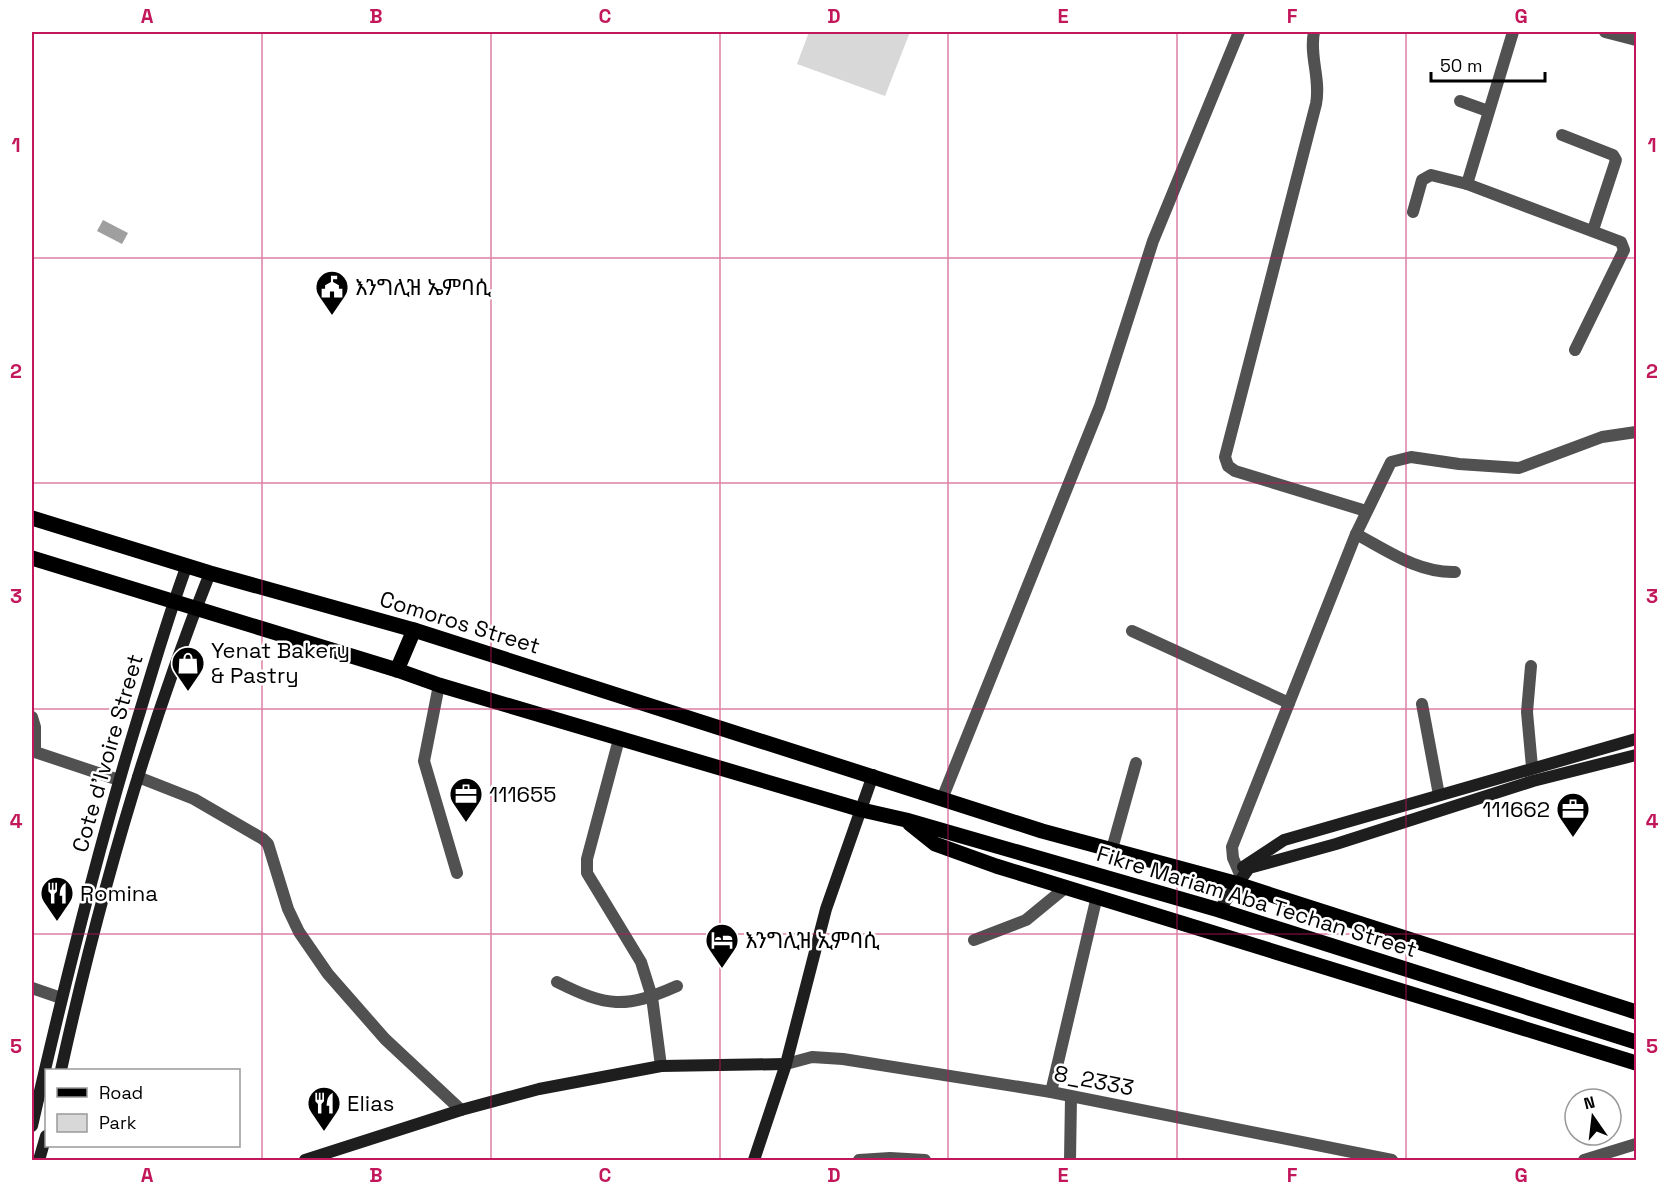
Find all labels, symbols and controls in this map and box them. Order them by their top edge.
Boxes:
text: A [141,3,154,29]
text: B [369,3,383,29]
text: C [599,3,612,29]
text: D [827,3,841,29]
text: E [1057,3,1069,29]
text: F [1287,3,1298,29]
text: G [1514,3,1528,29]
scale bar [1431,45,1545,83]
text: 50 m [1440,54,1482,77]
text: 1 [11,132,21,158]
text: 1 [1647,132,1657,158]
public building icon: እንግሊዝ ኤምባሲ [314,269,350,316]
place label: እንግሊዝ ኤምባሲ [355,273,492,301]
text: 2 [10,358,22,384]
text: 2 [1646,358,1658,384]
text: 3 [10,583,22,609]
text: 3 [1646,583,1658,609]
street label: Comoros Street [376,584,544,660]
place label: Yenat Bakery & Pastry [211,636,350,689]
shop icon: Yenat Bakery & Pastry [170,645,206,692]
street label: Cote d'Ivoire Street [65,651,149,855]
office icon: 111655 [448,776,484,823]
place label: 111655 [489,780,556,808]
office icon: 111662 [1555,791,1591,838]
place label: 111662 [1482,795,1550,823]
text: 4 [10,808,23,834]
text: 4 [1646,808,1659,834]
street label: Fikre Mariam Aba Techan Street [1094,839,1420,963]
restaurant icon: Romina [39,875,75,922]
place label: Romina [80,879,158,907]
hotel icon: እንግሊዝ ኢምባሲ [704,922,740,969]
place label: እንግሊዝ ኢምባሲ [745,926,880,954]
text: 5 [10,1033,22,1059]
text: 5 [1646,1033,1658,1059]
street label: 8_2333 [1052,1059,1136,1101]
legend [45,1069,240,1147]
text: Road [99,1081,143,1104]
restaurant icon: Elias [306,1085,342,1132]
north arrow [1563,1087,1623,1147]
place label: Elias [347,1089,394,1117]
text: N [1582,1091,1597,1114]
text: Park [99,1111,137,1134]
text: A [141,1162,154,1188]
text: B [369,1162,383,1188]
text: C [599,1162,612,1188]
text: D [827,1162,841,1188]
text: E [1057,1162,1069,1188]
text: F [1287,1162,1298,1188]
text: G [1514,1162,1528,1188]

